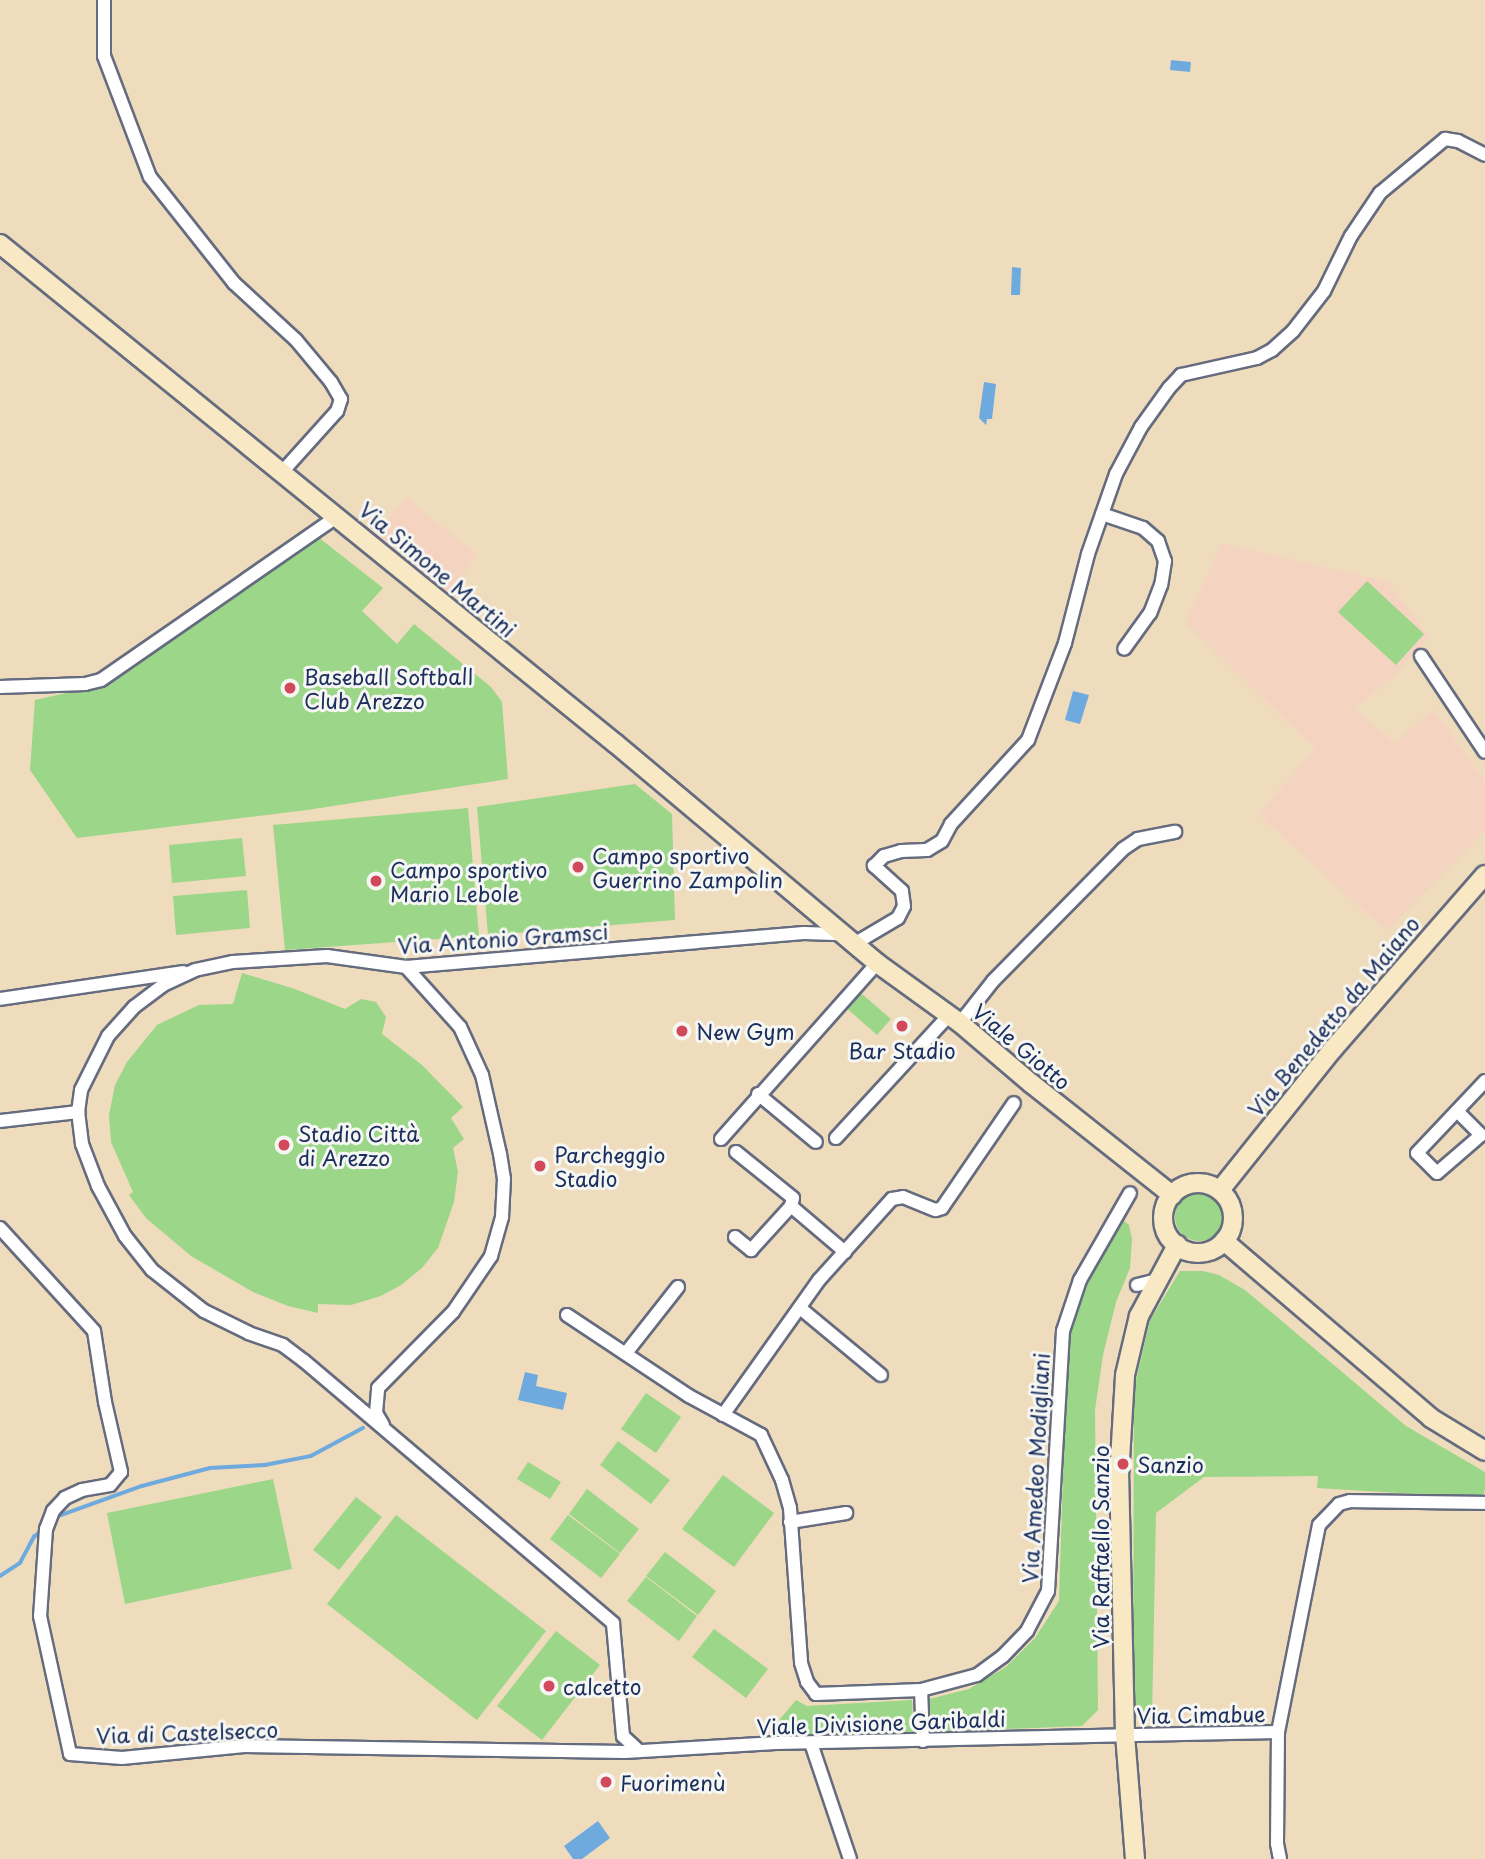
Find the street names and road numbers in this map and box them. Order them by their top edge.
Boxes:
street label: Via Simone Martini [354,496,522,642]
street label: Via Benedetto da Maiano [1241,910,1425,1122]
street label: Via Antonio Gramsci [397,918,609,958]
street label: Viale Giotto [967,997,1077,1095]
street label: Via Amedeo Modigliani [1016,1352,1054,1584]
street label: Via Raffaello Sanzio [1087,1445,1113,1649]
street label: Via Cimabue [1137,1700,1265,1728]
street label: Viale Divisione Garibaldi [756,1705,1006,1739]
street label: Via di Castelsecco [96,1716,278,1748]

